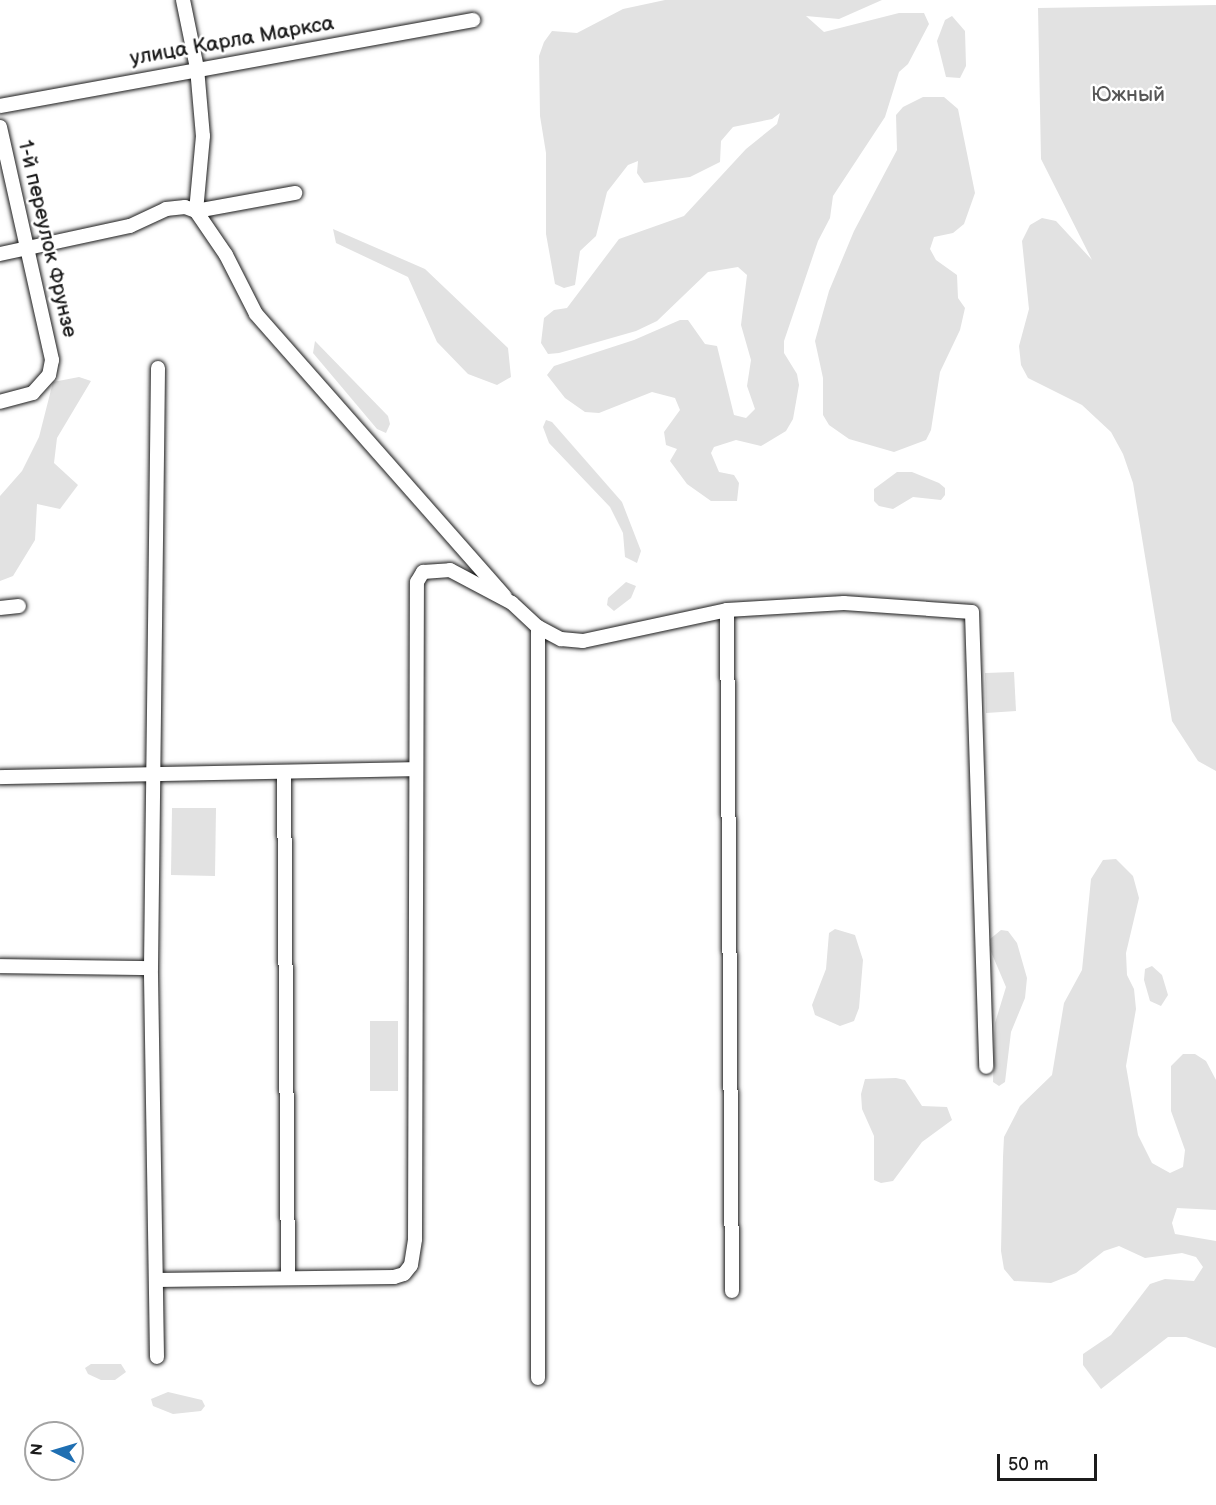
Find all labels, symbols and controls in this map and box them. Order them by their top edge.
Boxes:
street label: улица Карла Маркса [128,11,336,71]
park label: Южный [1091,82,1165,108]
street label: 1-й переулок Фрунзе [12,138,82,340]
north arrow [24,1421,84,1481]
scale bar [1000,1442,1100,1480]
text: N [28,1443,48,1456]
text: 50 m [1008,1454,1049,1475]

